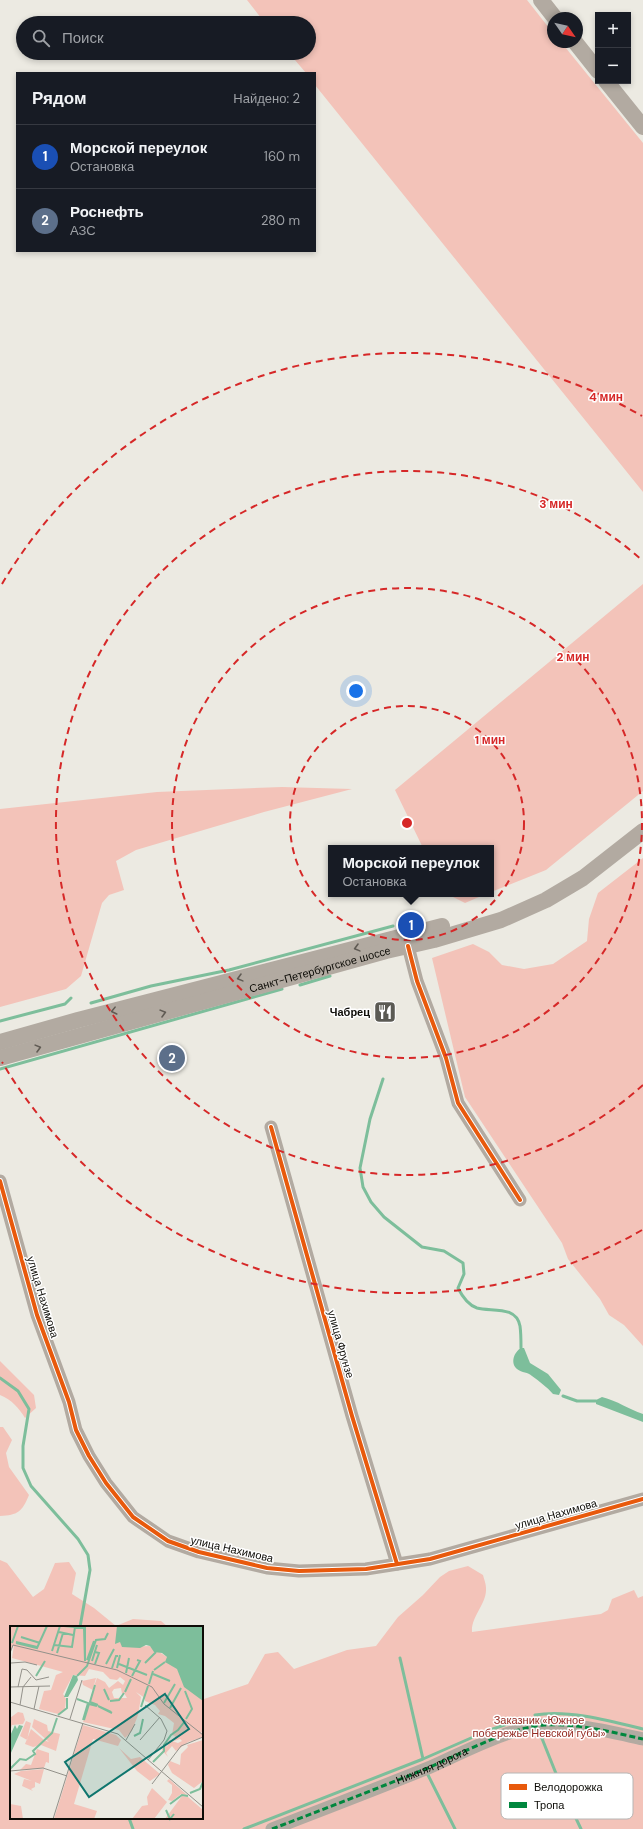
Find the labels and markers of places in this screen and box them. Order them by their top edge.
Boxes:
centre of rings [400,816,414,830]
pin: 1 [398,910,424,940]
restaurant icon: Чабрец [372,999,398,1025]
place label: Чабрец [330,1005,370,1019]
pin: 2 [159,1043,185,1073]

